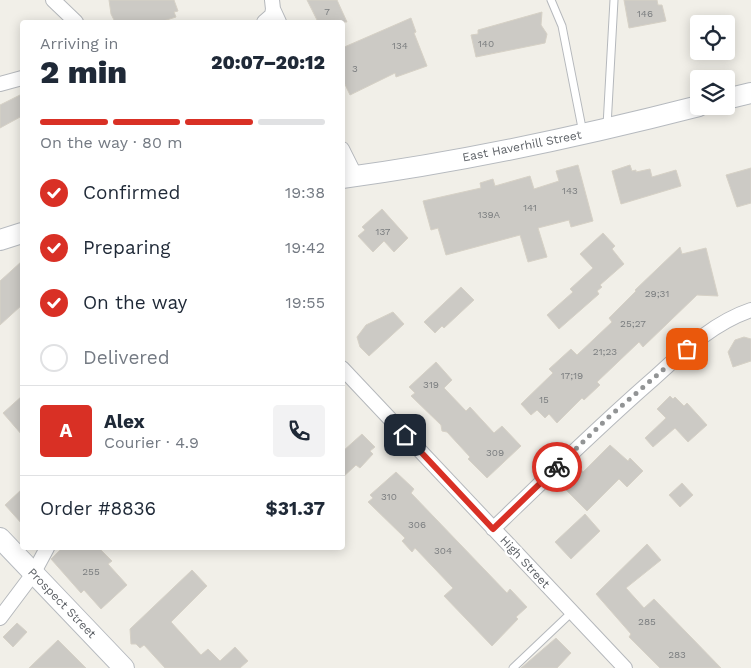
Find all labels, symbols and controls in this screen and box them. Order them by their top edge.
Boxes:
house number: 7 [324,6,330,17]
house number: 146 [637,8,653,19]
map controls [690,15,735,115]
button: locate [690,15,735,60]
text: Arriving in [40,34,118,53]
house number: 140 [478,38,494,49]
house number: 134 [392,40,408,51]
text: 20:07–20:12 [211,51,325,74]
text: 2 min [40,53,127,91]
house number: 3 [352,63,358,74]
button: layers [690,70,735,115]
street label: East Haverhill Street [461,128,583,164]
text: On the way · 80 m [40,133,183,152]
icon: check [40,179,68,207]
text: Confirmed [83,181,180,204]
text: 19:38 [285,183,325,202]
house number: 143 [562,185,578,196]
house number: 141 [523,202,537,213]
house number: 139A [478,209,501,220]
house number: 137 [376,226,391,237]
icon: check [40,234,68,262]
text: Preparing [83,236,170,259]
text: 19:42 [285,238,325,257]
house number: 29;31 [645,288,669,299]
icon: check [40,289,68,317]
text: On the way [83,291,187,314]
text: 19:55 [286,293,325,312]
house number: 25;27 [620,318,646,329]
pin [666,328,708,370]
icon: bag [673,335,701,363]
text: Delivered [83,346,170,369]
house number: 21;23 [593,346,617,357]
house number: 17;19 [561,370,583,381]
house number: 319 [423,379,439,390]
house number: 15 [539,394,549,405]
button: phone [273,405,325,457]
text: Alex [104,410,145,433]
pin [384,414,426,456]
text: A [60,419,72,442]
icon: home [391,421,419,449]
text: Courier · 4.9 [104,433,199,452]
courier [532,442,582,492]
house number: 309 [486,447,504,458]
icon: bike [543,453,571,481]
house number: 310 [381,491,397,502]
text: Order #8836 [40,497,156,520]
text: $31.37 [266,497,325,520]
house number: 306 [408,519,426,530]
street label: High Street [497,533,553,591]
house number: 304 [434,545,452,556]
street label: Prospect Street [25,565,99,641]
house number: 255 [82,566,100,577]
house number: 285 [638,616,656,627]
house number: 283 [668,649,686,660]

